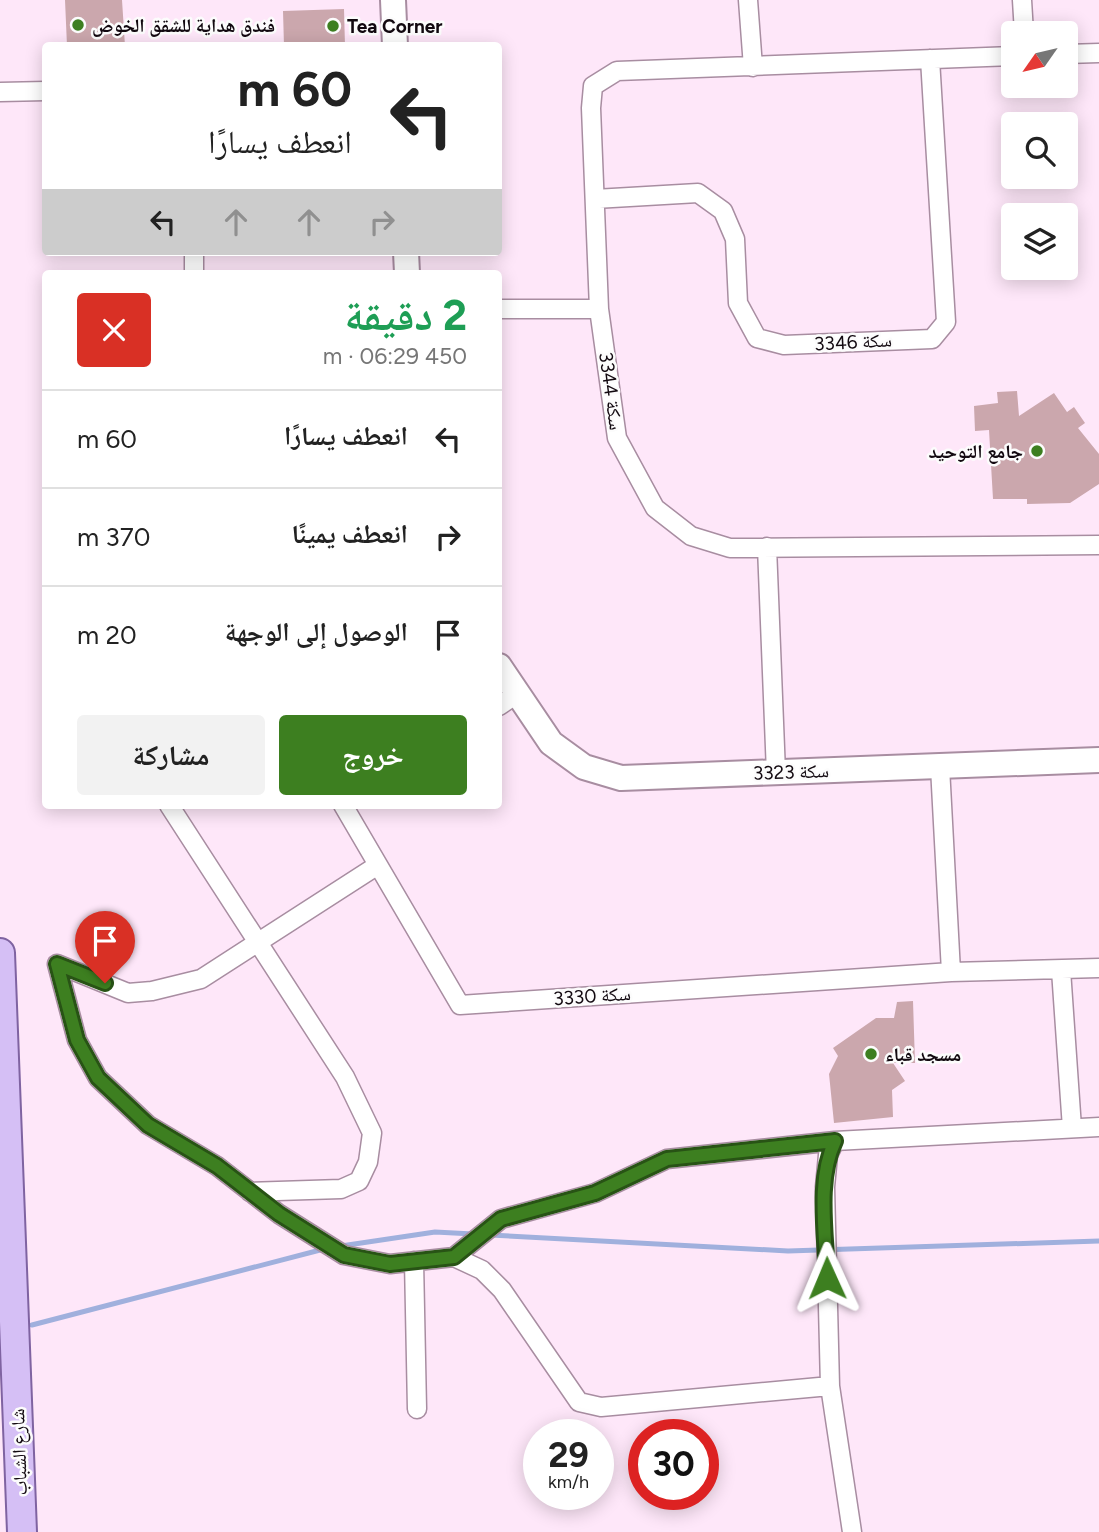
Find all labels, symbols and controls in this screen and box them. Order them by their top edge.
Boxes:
place label: فندق هداية للشقق الخوض [92,14,275,37]
place label: Tea Corner [347,15,443,38]
marker: فندق هداية للشقق الخوض [70,17,86,33]
marker: Tea Corner [325,18,341,34]
north arrow [1001,21,1078,98]
map controls [1001,21,1078,280]
text: 60 m [237,59,352,118]
icon: left [376,70,467,161]
button: search [1001,112,1078,189]
text: انعطف يسارًا [208,123,352,161]
icon: left [144,203,182,241]
icon: ahead [217,203,255,241]
icon: ahead [290,203,328,241]
icon: right [363,203,401,241]
button: layers [1001,203,1078,280]
text: 2 دقيقة [344,290,467,341]
button: close [77,293,151,367]
street label: سكة 3346 [814,328,892,356]
text: 450 m · 06:29 [323,342,467,370]
street label: سكة 3344 [594,350,628,432]
text: انعطف يسارًا [284,420,408,452]
icon: left [429,420,467,458]
text: 60 m [77,423,137,455]
place label: جامع التوحيد [929,440,1023,464]
marker: جامع التوحيد [1029,443,1045,459]
text: انعطف يمينًا [292,518,408,550]
icon: right [429,518,467,556]
text: 370 m [77,521,150,553]
text: الوصول إلى الوجهة [225,616,408,648]
icon: arrive [429,616,467,654]
text: 20 m [77,619,137,651]
button: مشاركة [77,715,265,795]
button: خروج [279,715,467,795]
street label: سكة 3323 [753,759,829,785]
pin [75,911,135,983]
icon: arrive [86,922,124,960]
street label: سكة 3330 [552,982,632,1010]
place label: مسجد قباء [885,1043,961,1066]
marker: مسجد قباء [863,1046,879,1062]
position arrow [790,1241,864,1315]
street label: شارع الشباب [6,1408,32,1496]
speed limit sign: 30 [628,1419,719,1510]
text: 29 [548,1434,589,1476]
text: km/h [548,1471,589,1493]

